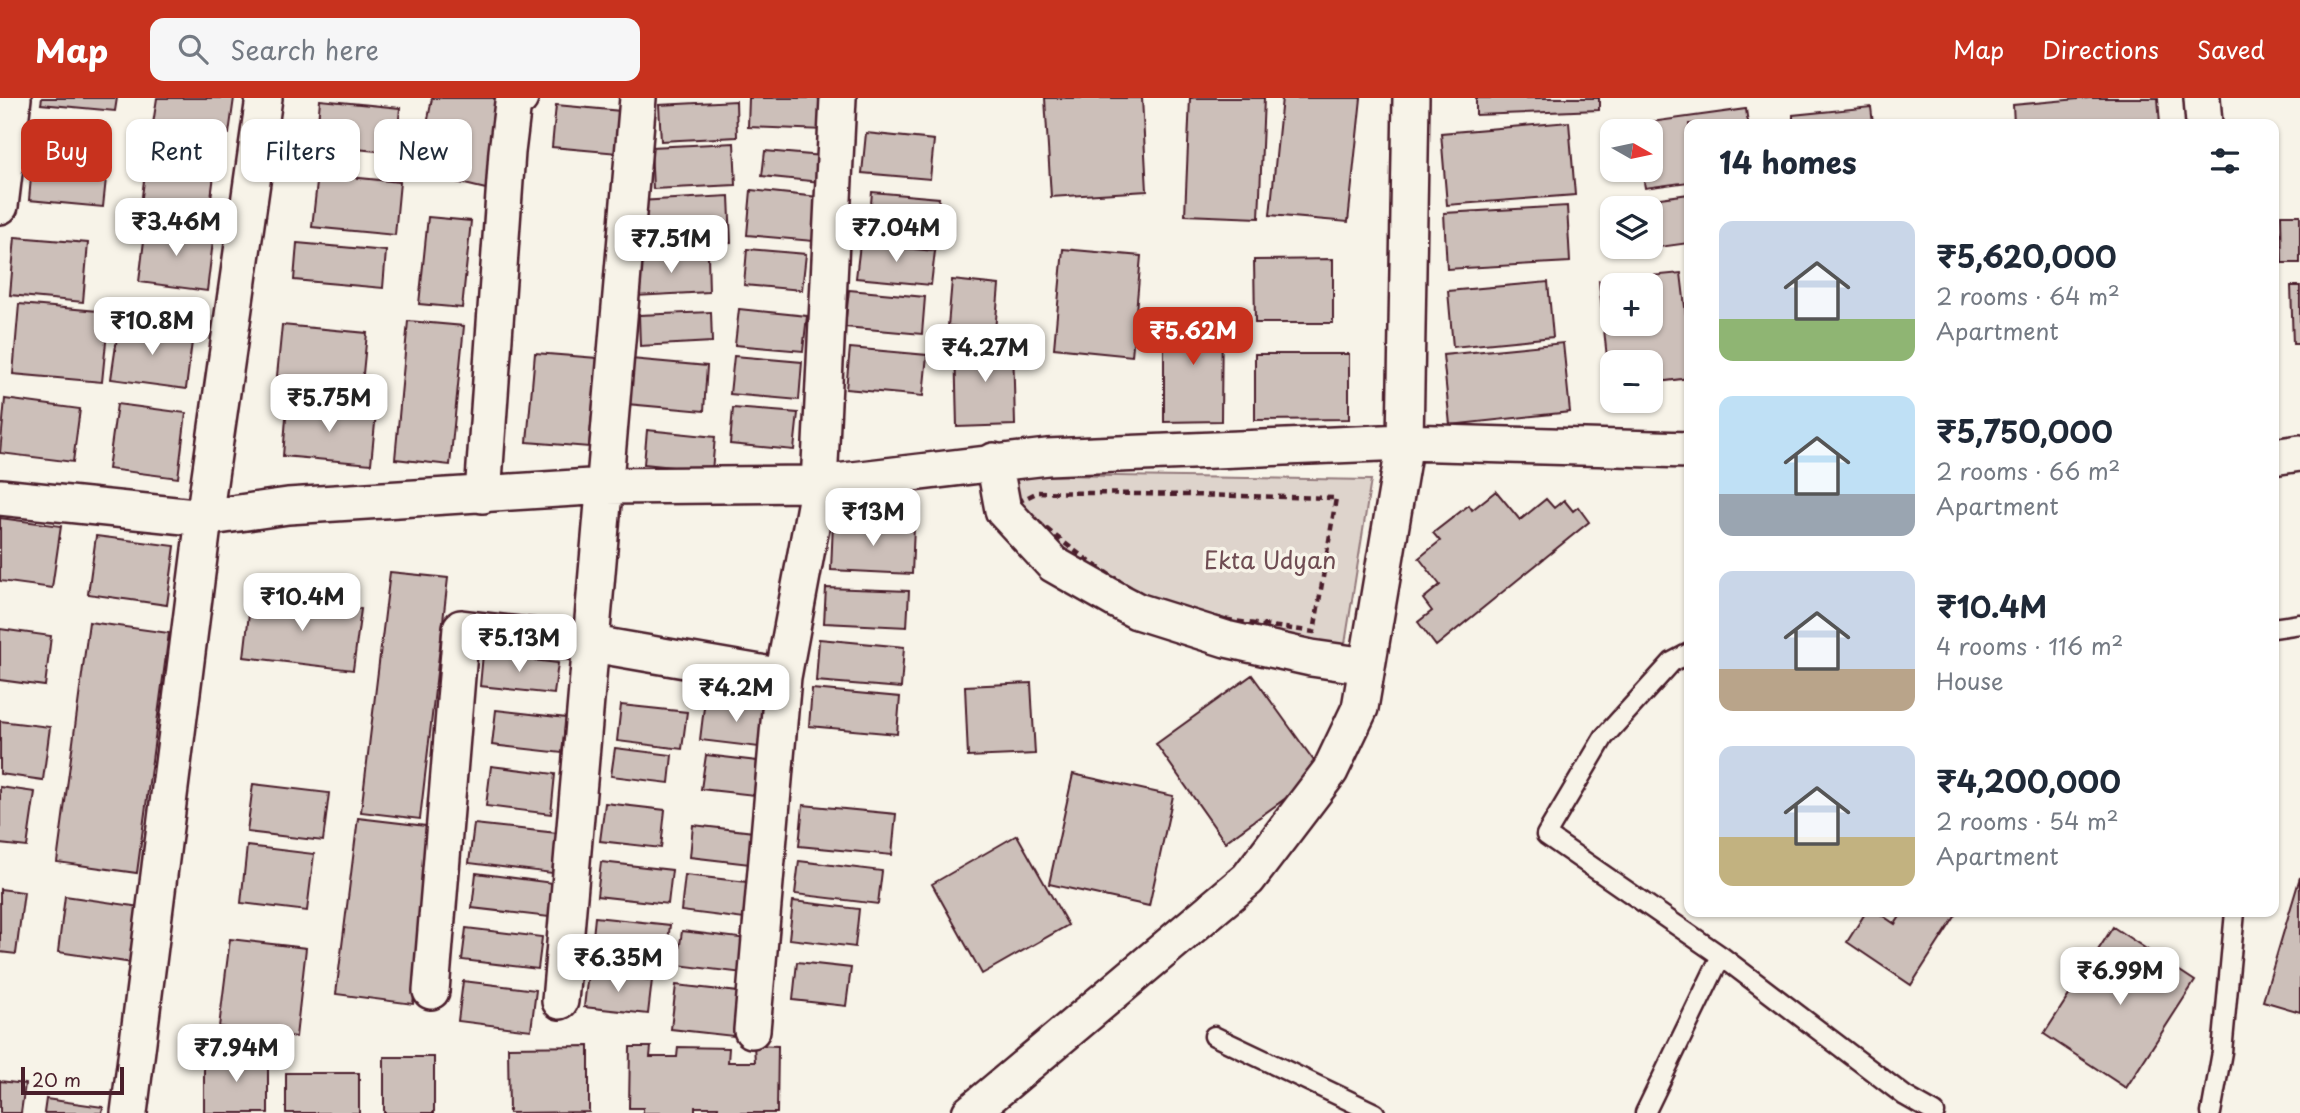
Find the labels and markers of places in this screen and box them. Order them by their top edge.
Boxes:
pin: ₹3.46M [119,198,233,258]
pin: ₹7.04M [839,204,953,264]
pin: ₹7.51M [614,216,728,275]
pin: ₹10.8M [95,298,209,357]
pin: ₹5.62M [1136,308,1250,367]
pin: ₹4.27M [928,324,1042,384]
pin: ₹5.75M [272,374,386,434]
pin: ₹13M [832,489,914,548]
pin: ₹10.4M [245,574,359,633]
pin: ₹5.13M [462,614,576,674]
pin: ₹4.2M [687,664,785,724]
pin: ₹6.35M [561,934,675,994]
pin: ₹6.99M [2063,948,2177,1007]
pin: ₹7.94M [179,1024,293,1084]

